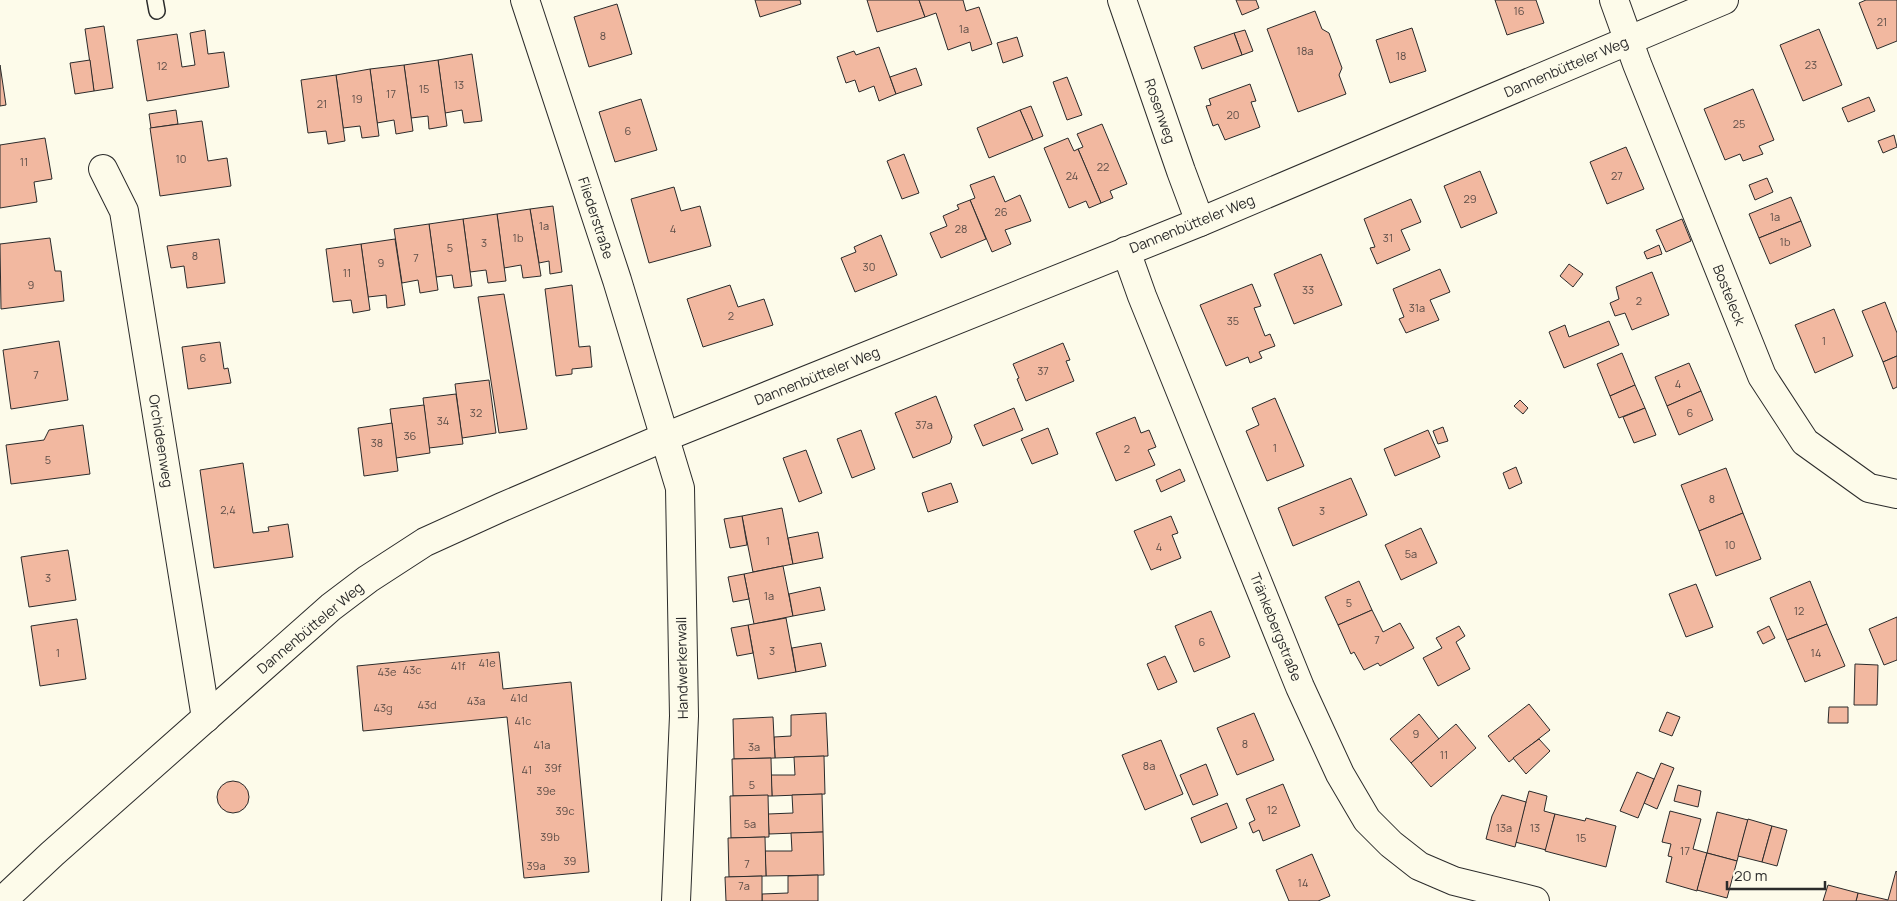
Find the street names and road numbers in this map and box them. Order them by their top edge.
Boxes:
street label: Dannenbütteler Weg [1501,32,1631,101]
street label: Rosenweg [1140,76,1180,146]
street label: Fliederstraße [574,174,619,261]
street label: Dannenbütteler Weg [1126,190,1257,257]
street label: Bosteleck [1709,262,1751,329]
street label: Dannenbütteler Weg [751,342,882,409]
street label: Orchideenweg [145,393,178,489]
street label: Tränkebergstraße [1246,570,1307,684]
street label: Dannenbütteler Weg [253,578,367,678]
street label: Handwerkerwall [671,617,692,719]

